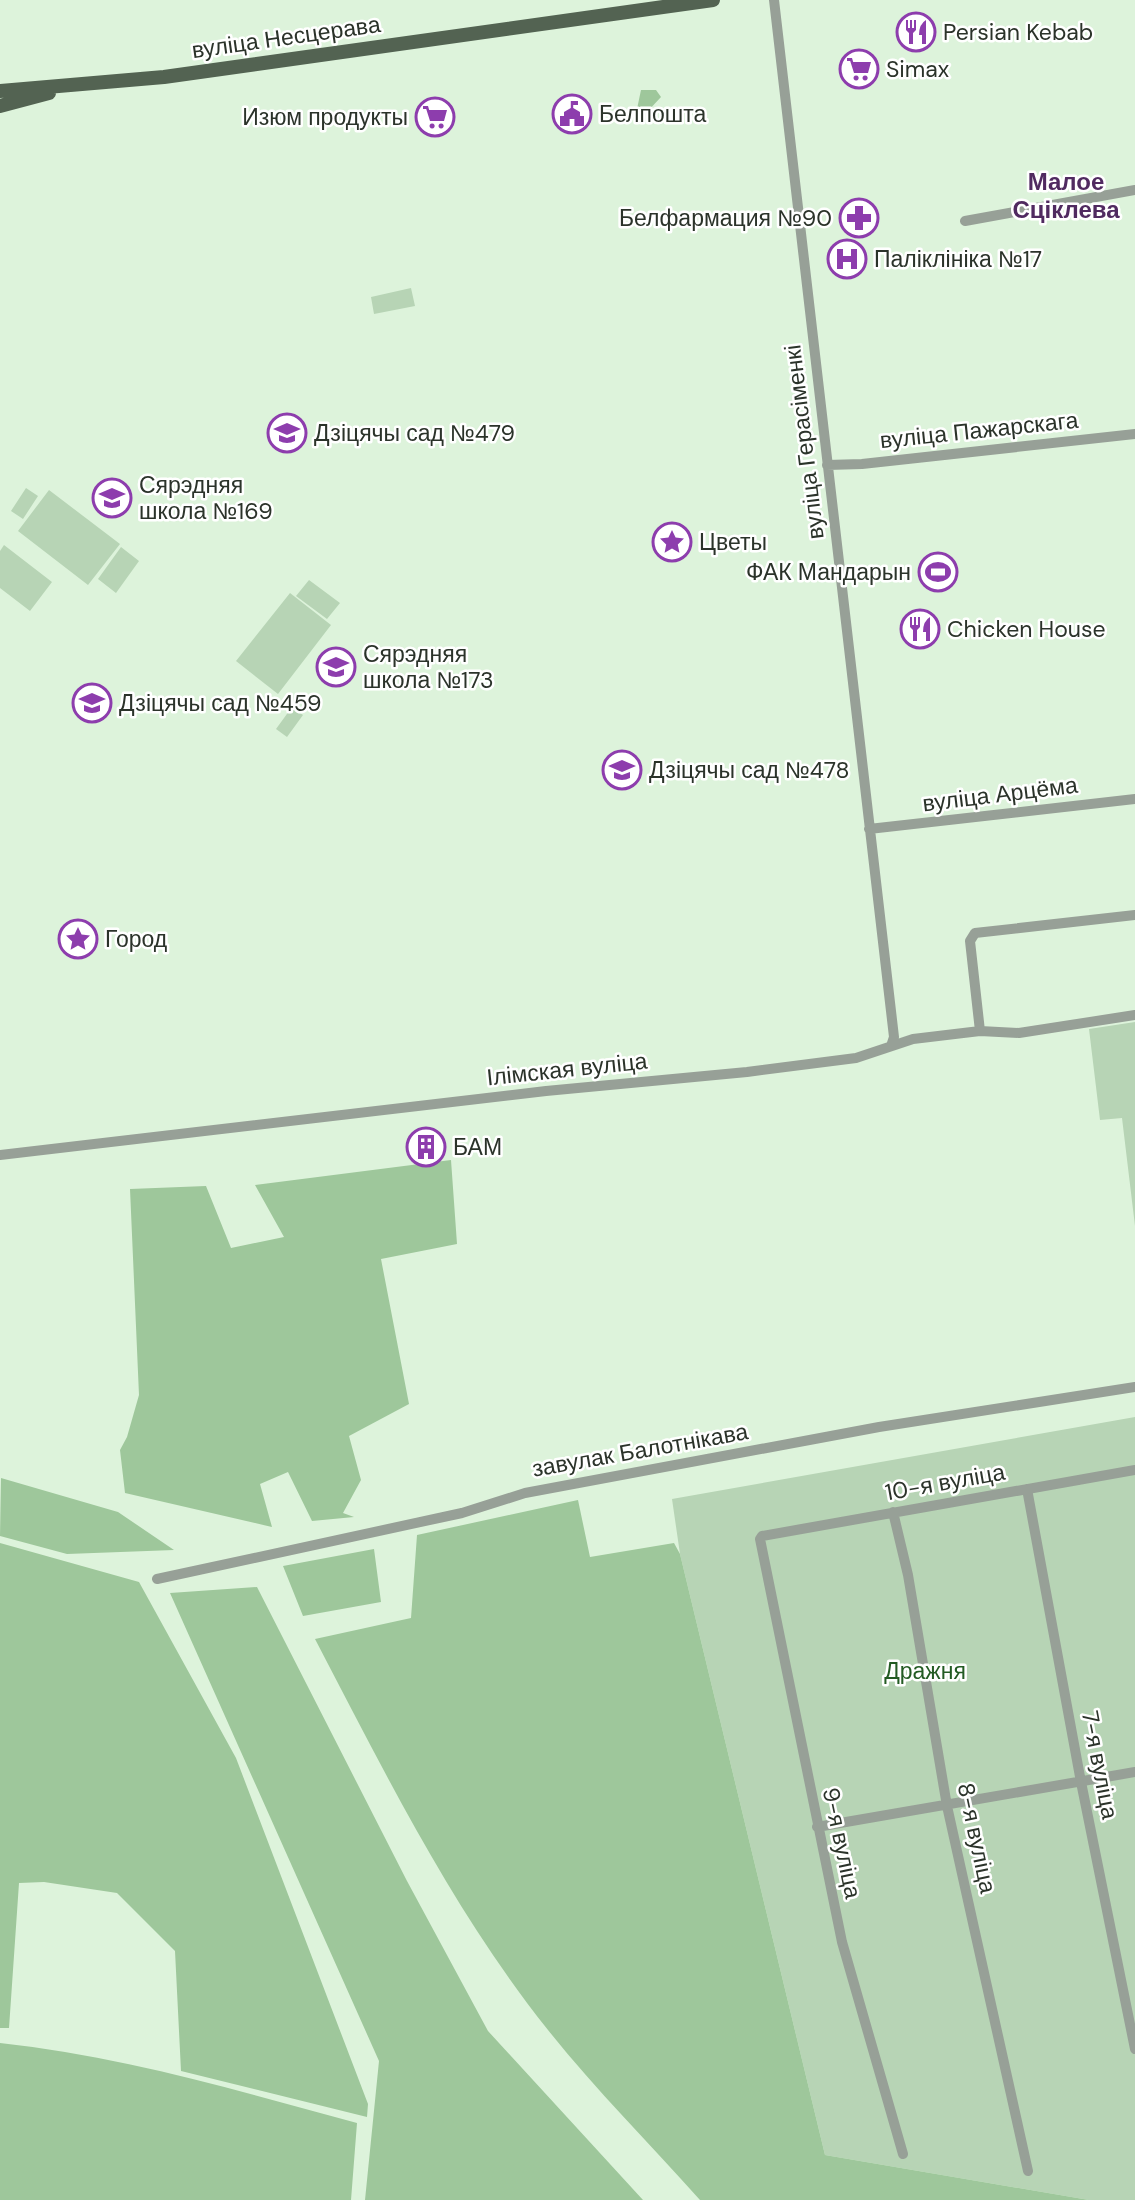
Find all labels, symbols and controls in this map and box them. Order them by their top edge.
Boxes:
street label: вуліца Несцерава [190,9,382,65]
restaurant icon: Persian Kebab [895,11,937,53]
place label: Persian Kebab [943,17,1093,47]
supermarket icon: Simax [838,48,880,90]
place label: Simax [886,54,949,84]
public building icon: Белпошта [551,93,593,135]
supermarket icon: Изюм продукты [414,96,456,138]
place label: Белпошта [599,99,707,129]
place label: Изюм продукты [242,102,408,132]
district label: Малое Сціклева [1012,166,1120,225]
pharmacy icon: Белфармация №90 [838,197,880,239]
place label: Белфармация №90 [619,203,832,233]
hospital icon: Паліклініка №17 [826,238,868,280]
place label: Паліклініка №17 [874,244,1042,274]
street label: вуліца Герасіменкі [777,343,831,541]
street label: вуліца Пажарскага [878,405,1080,455]
school or university icon: Дзіцячы сад №479 [266,412,308,454]
place label: Дзіцячы сад №479 [314,418,515,448]
place label: Сярэдняя школа №169 [139,470,273,526]
school or university icon: Сярэдняя школа №169 [91,477,133,519]
place icon: Цветы [651,521,693,563]
place label: Цветы [699,527,767,557]
sports icon: ФАК Мандарын [917,551,959,593]
place label: ФАК Мандарын [746,557,911,587]
restaurant icon: Chicken House [899,608,941,650]
place label: Chicken House [947,614,1106,644]
place label: Сярэдняя школа №173 [363,639,494,695]
school or university icon: Сярэдняя школа №173 [315,646,357,688]
school or university icon: Дзіцячы сад №459 [71,682,113,724]
place label: Дзіцячы сад №459 [119,688,322,718]
school or university icon: Дзіцячы сад №478 [601,749,643,791]
place label: Дзіцячы сад №478 [649,755,850,785]
street label: вуліца Арцёма [921,770,1079,818]
place icon: Город [57,918,99,960]
place label: Город [105,924,168,954]
street label: Ілімская вуліца [485,1046,649,1092]
building icon: БАМ [405,1126,447,1168]
place label: БАМ [453,1132,502,1162]
street label: завулак Балотнікава [530,1416,751,1484]
street label: 10-я вуліца [883,1457,1007,1507]
park label: Дражня [884,1656,966,1686]
street label: 7-я вуліца [1075,1708,1125,1822]
street label: 8-я вуліца [951,1780,1003,1896]
street label: 9-я вуліца [816,1785,868,1901]

